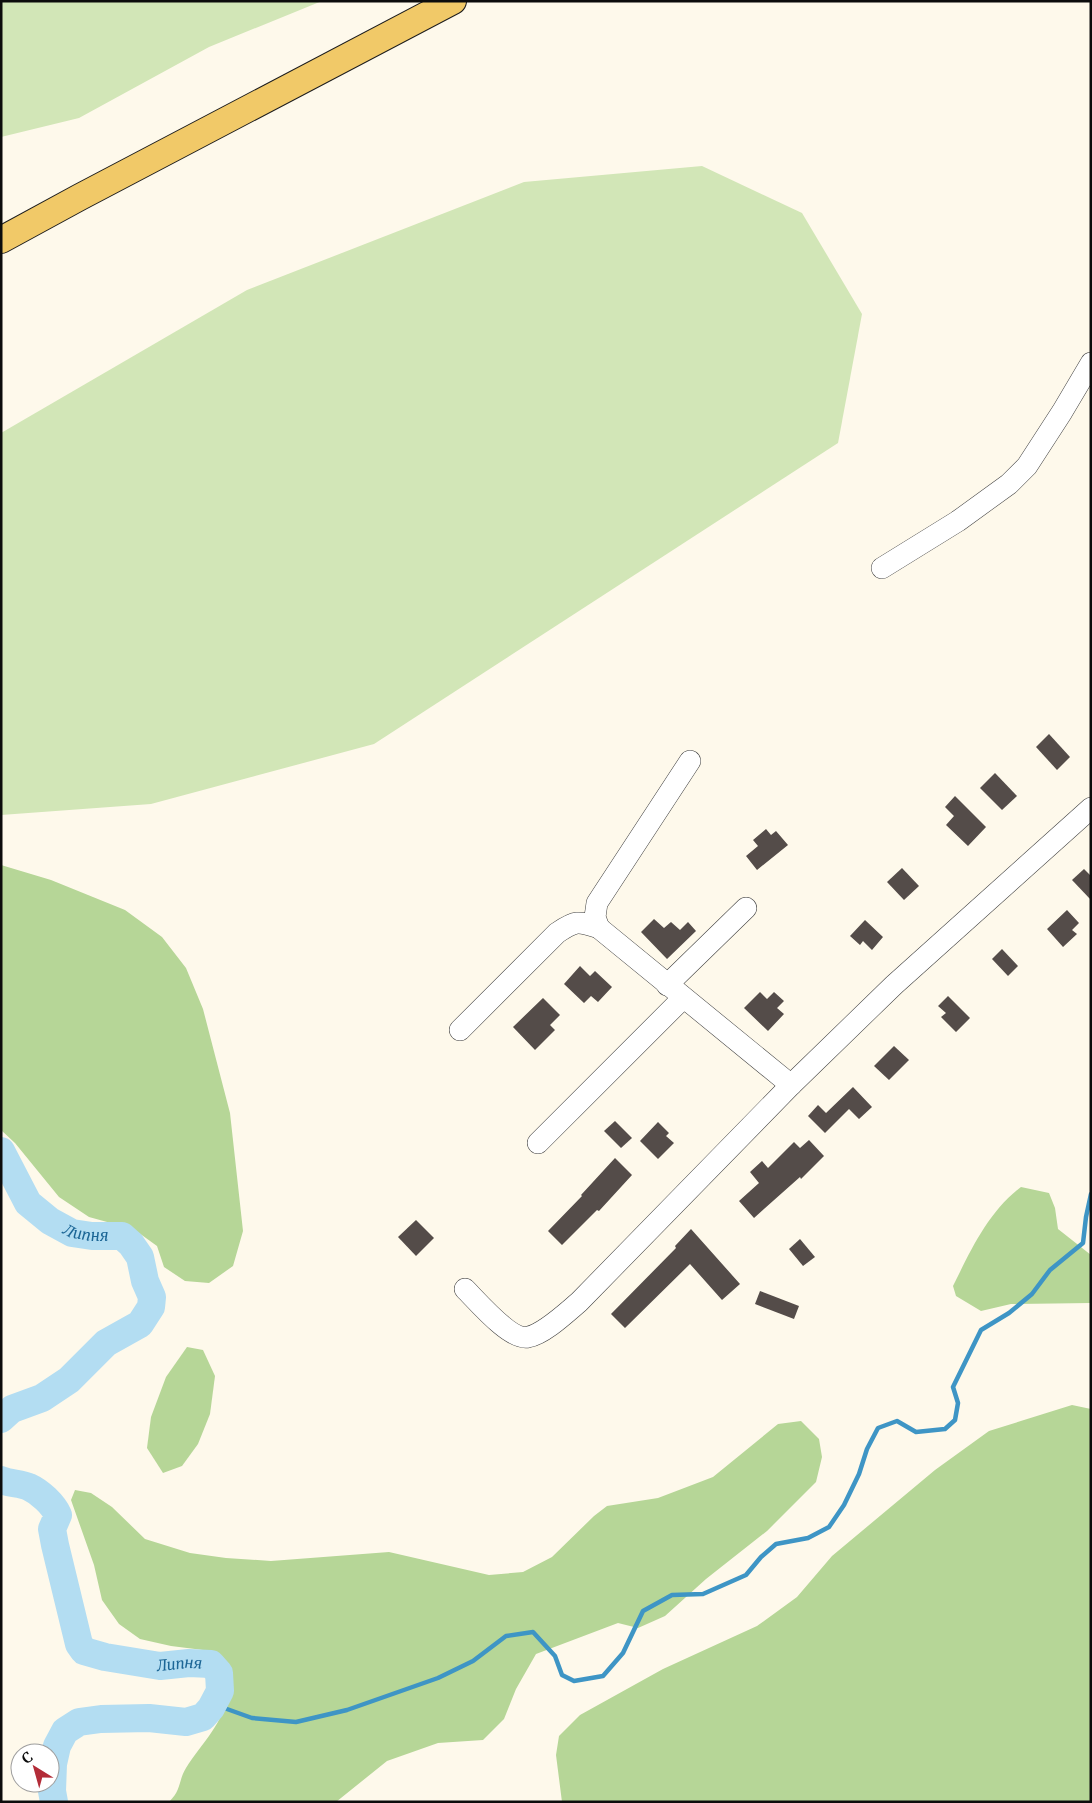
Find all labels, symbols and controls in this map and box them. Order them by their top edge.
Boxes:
water label: Липня [59,1219,109,1245]
water label: Липня [155,1653,203,1675]
north arrow [10,1743,60,1793]
text: С [18,1748,36,1768]

